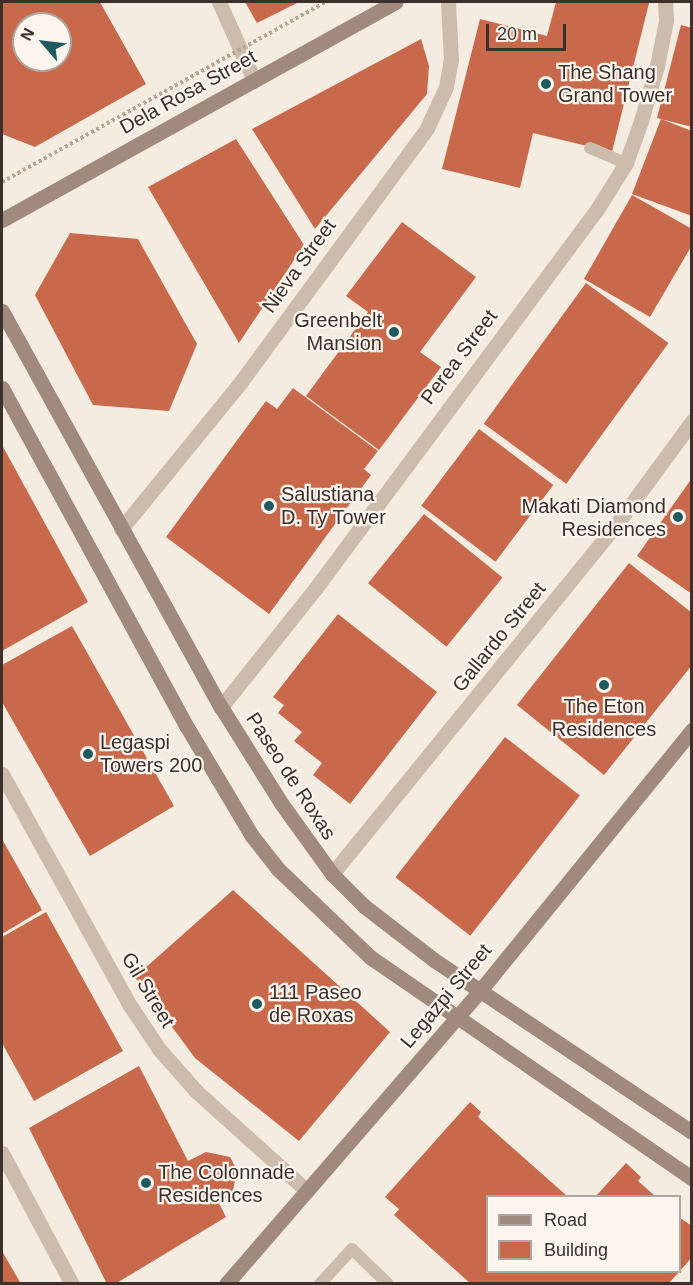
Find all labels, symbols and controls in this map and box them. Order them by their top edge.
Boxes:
north arrow [12,12,72,72]
scale bar [489,12,568,50]
text: 20 m [497,24,537,44]
text: N [17,25,38,43]
street label: Dela Rosa Street [116,45,260,139]
place label: The Shang Grand Tower [558,60,672,107]
marker: The Shang Grand Tower [539,77,553,91]
street label: Nieva Street [257,214,341,318]
street label: Perea Street [416,305,502,409]
place label: Greenbelt Mansion [294,308,382,355]
marker: Greenbelt Mansion [387,325,401,339]
place label: Salustiana D. Ty Tower [281,482,387,529]
place label: Makati Diamond Residences [521,494,666,541]
marker: Salustiana D. Ty Tower [262,499,276,513]
marker: Makati Diamond Residences [671,510,685,524]
street label: Gallardo Street [447,577,551,697]
marker: The Eton Residences [597,678,611,692]
place label: The Eton Residences [552,694,656,741]
street label: Paseo de Roxas [241,708,341,844]
place label: Legaspi Towers 200 [100,730,202,777]
marker: Legaspi Towers 200 [81,747,95,761]
street label: Legazpi Street [395,939,497,1053]
street label: Gil Street [116,948,180,1032]
place label: 111 Paseo de Roxas [269,981,362,1028]
marker: 111 Paseo de Roxas [250,997,264,1011]
place label: The Colonnade Residences [158,1160,295,1207]
marker: The Colonnade Residences [139,1176,153,1190]
legend [486,1195,681,1273]
text: Road [544,1210,587,1230]
text: Building [544,1240,608,1260]

